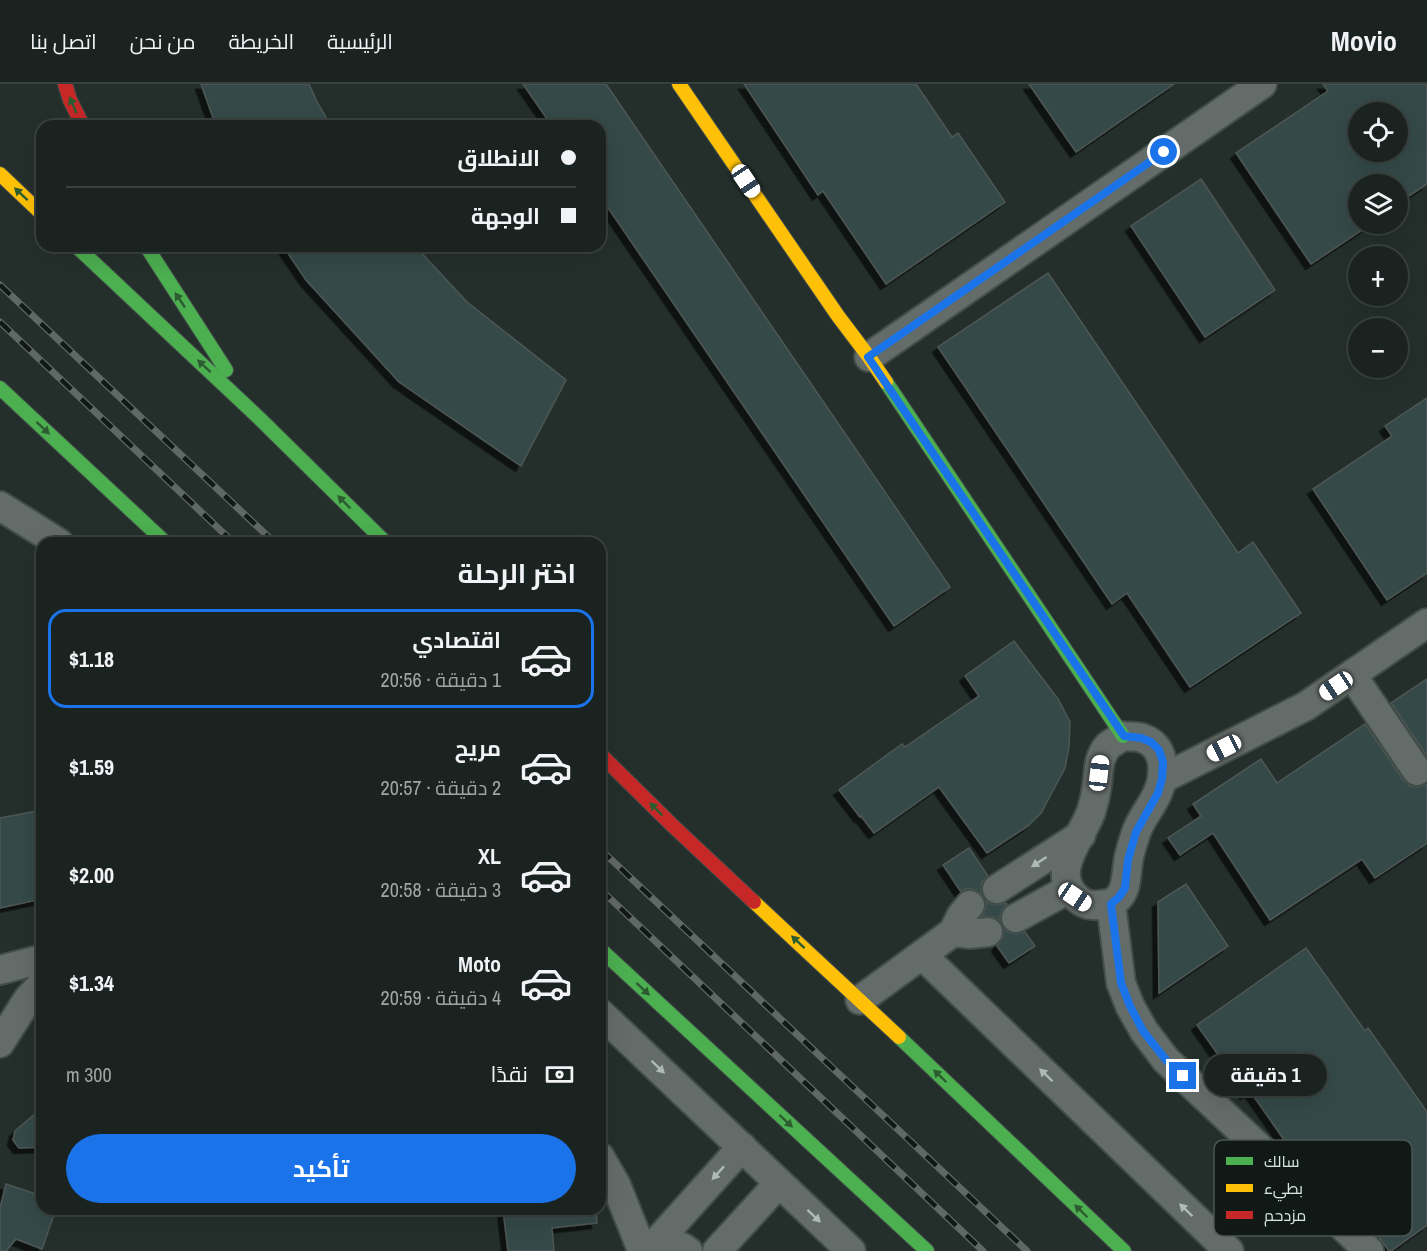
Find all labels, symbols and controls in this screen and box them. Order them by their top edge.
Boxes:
text: Movio [1331,22,1397,60]
text: اتصل بنا [30,27,97,56]
text: من نحن [130,27,196,56]
text: الخريطة [229,27,294,56]
text: الرئيسية [327,27,393,56]
one-way arrow [68,96,78,114]
map controls [1348,102,1408,378]
button: locate [1348,102,1408,162]
route start [1150,138,1177,165]
text: الانطلاق [457,143,540,173]
car [728,161,764,201]
button: layers [1348,174,1408,234]
one-way arrow [14,188,29,201]
text: الوجهة [471,201,540,231]
button: + [1348,246,1408,306]
one-way arrow [175,292,186,308]
button: − [1348,318,1408,378]
one-way arrow [197,360,211,374]
one-way arrow [35,421,50,435]
one-way arrow [336,495,351,509]
text: اختر الرحلة [458,555,576,591]
text: اقتصادي [412,625,501,655]
icon: car [519,632,573,686]
text: $1.18 [69,644,114,674]
text: 1 دقيقة · 20:56 [381,666,501,693]
car [1316,668,1356,704]
car [1204,732,1244,764]
text: مريح [455,733,501,763]
icon: car [519,740,573,794]
text: $1.59 [69,752,114,782]
car [1088,754,1110,792]
text: 2 دقيقة · 20:57 [381,774,501,801]
one-way arrow [648,802,663,816]
text: XL [478,841,501,871]
icon: car [519,848,573,902]
one-way arrow [1031,857,1047,868]
text: $2.00 [69,860,114,890]
text: 3 دقيقة · 20:58 [381,876,501,903]
car [1055,879,1095,915]
one-way arrow [791,935,806,949]
text: Moto [458,949,501,979]
icon: car [519,956,573,1010]
text: $1.34 [69,968,114,998]
one-way arrow [635,981,649,995]
text: 4 دقيقة · 20:59 [381,984,501,1011]
callout: 1 دقيقة [1204,1055,1327,1097]
icon: cash [543,1058,576,1091]
text: نقدًا [490,1059,528,1089]
one-way arrow [650,1060,664,1074]
text: 300 m [66,1061,112,1088]
text: 1 دقيقة [1230,1061,1301,1088]
route end [1169,1062,1196,1089]
one-way arrow [1039,1068,1054,1082]
one-way arrow [933,1069,948,1083]
one-way arrow [778,1114,793,1128]
button: تأكيد [66,1134,576,1203]
legend [1214,1140,1412,1236]
text: سالك [1264,1150,1299,1172]
one-way arrow [712,1165,725,1180]
text: بطيء [1264,1177,1303,1202]
one-way arrow [1075,1204,1089,1218]
one-way arrow [1180,1204,1194,1218]
text: مزدحم [1264,1204,1306,1227]
one-way arrow [807,1209,821,1223]

